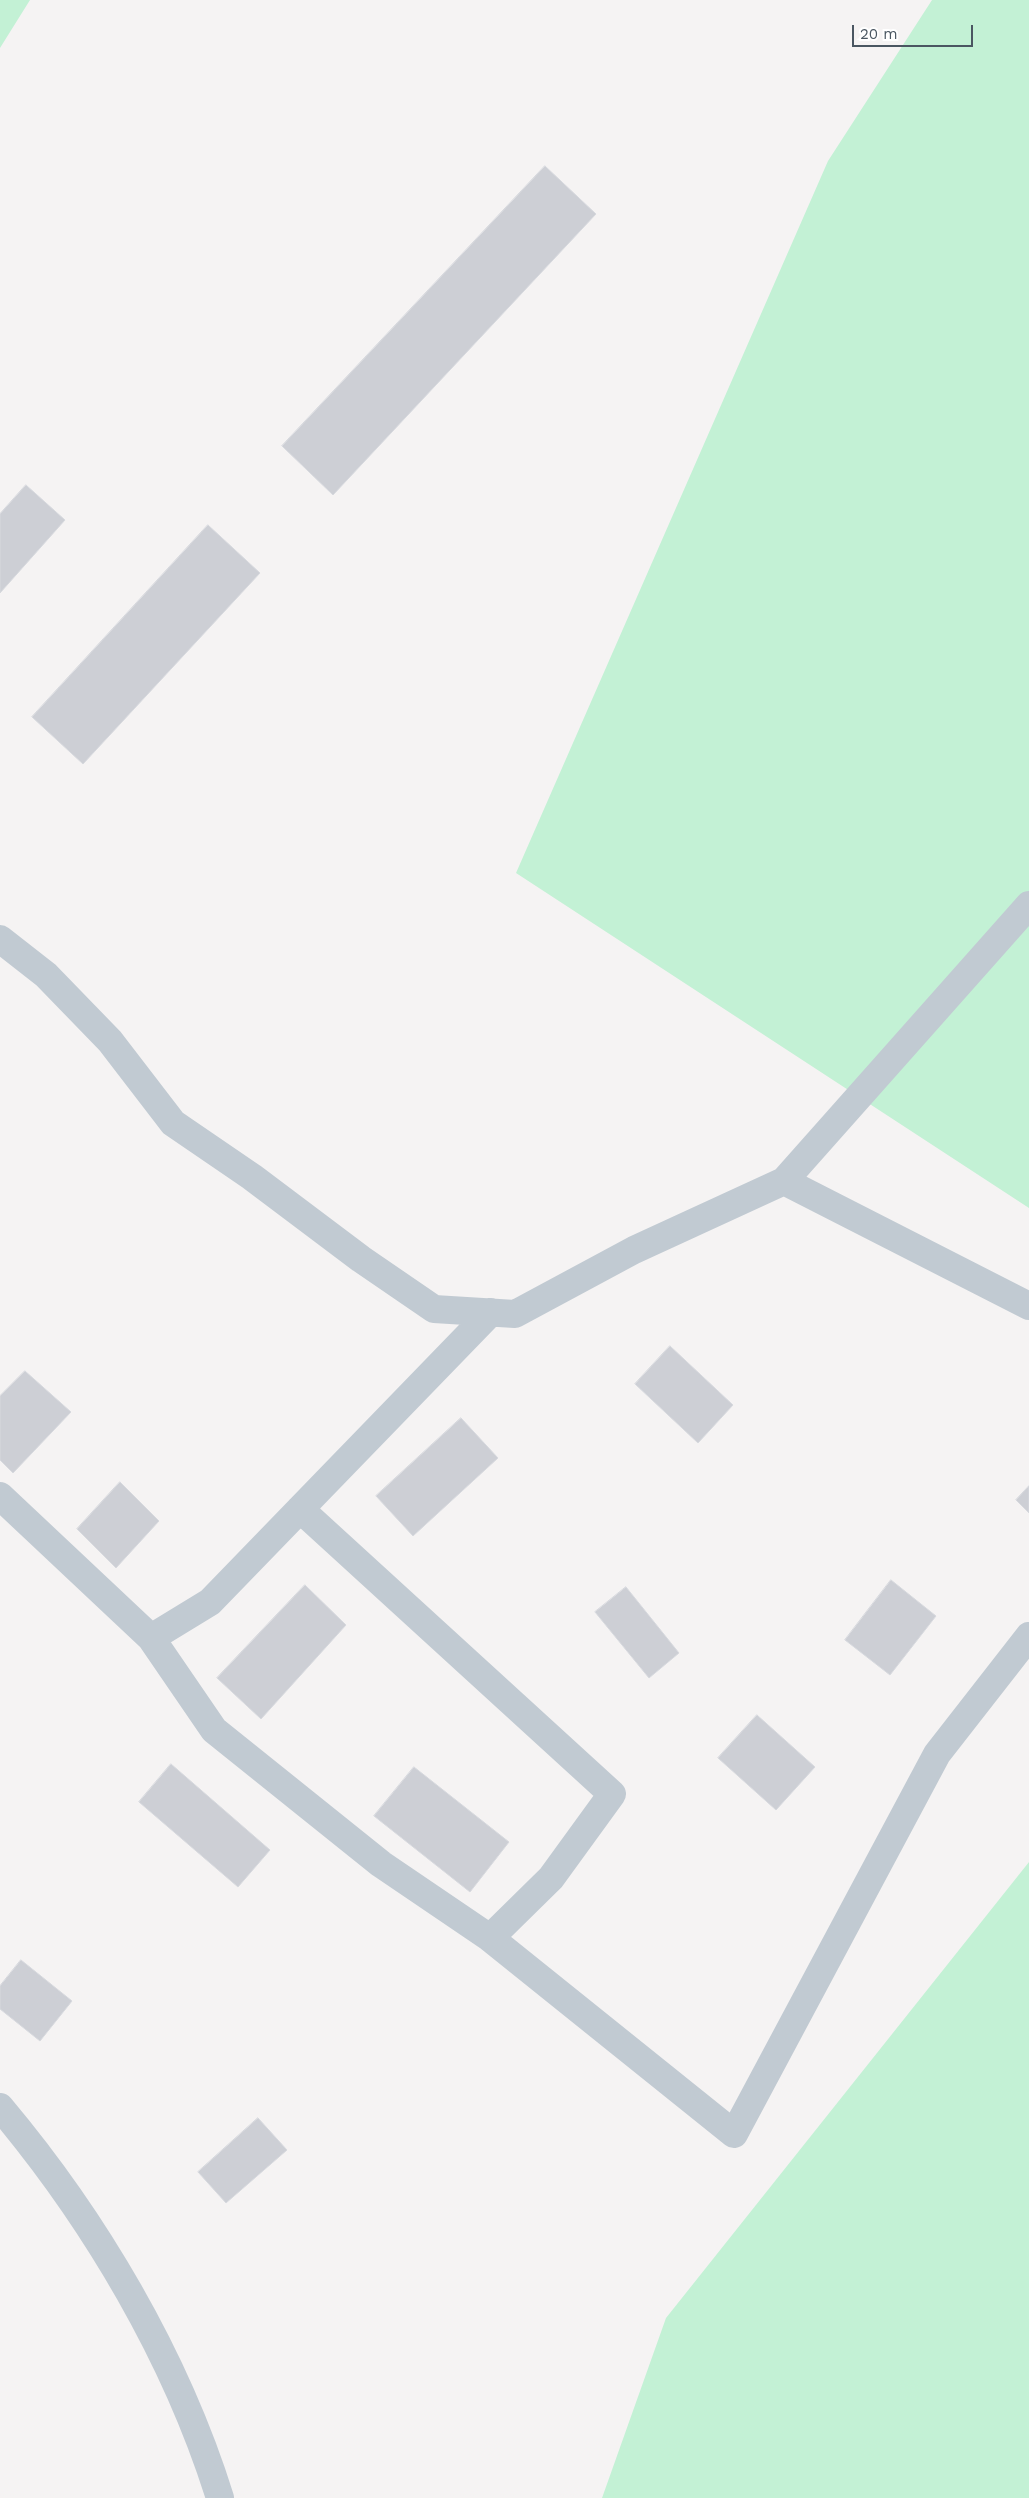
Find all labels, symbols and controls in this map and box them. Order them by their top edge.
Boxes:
scale bar [854,15,975,47]
text: 20 m [860,25,898,43]

